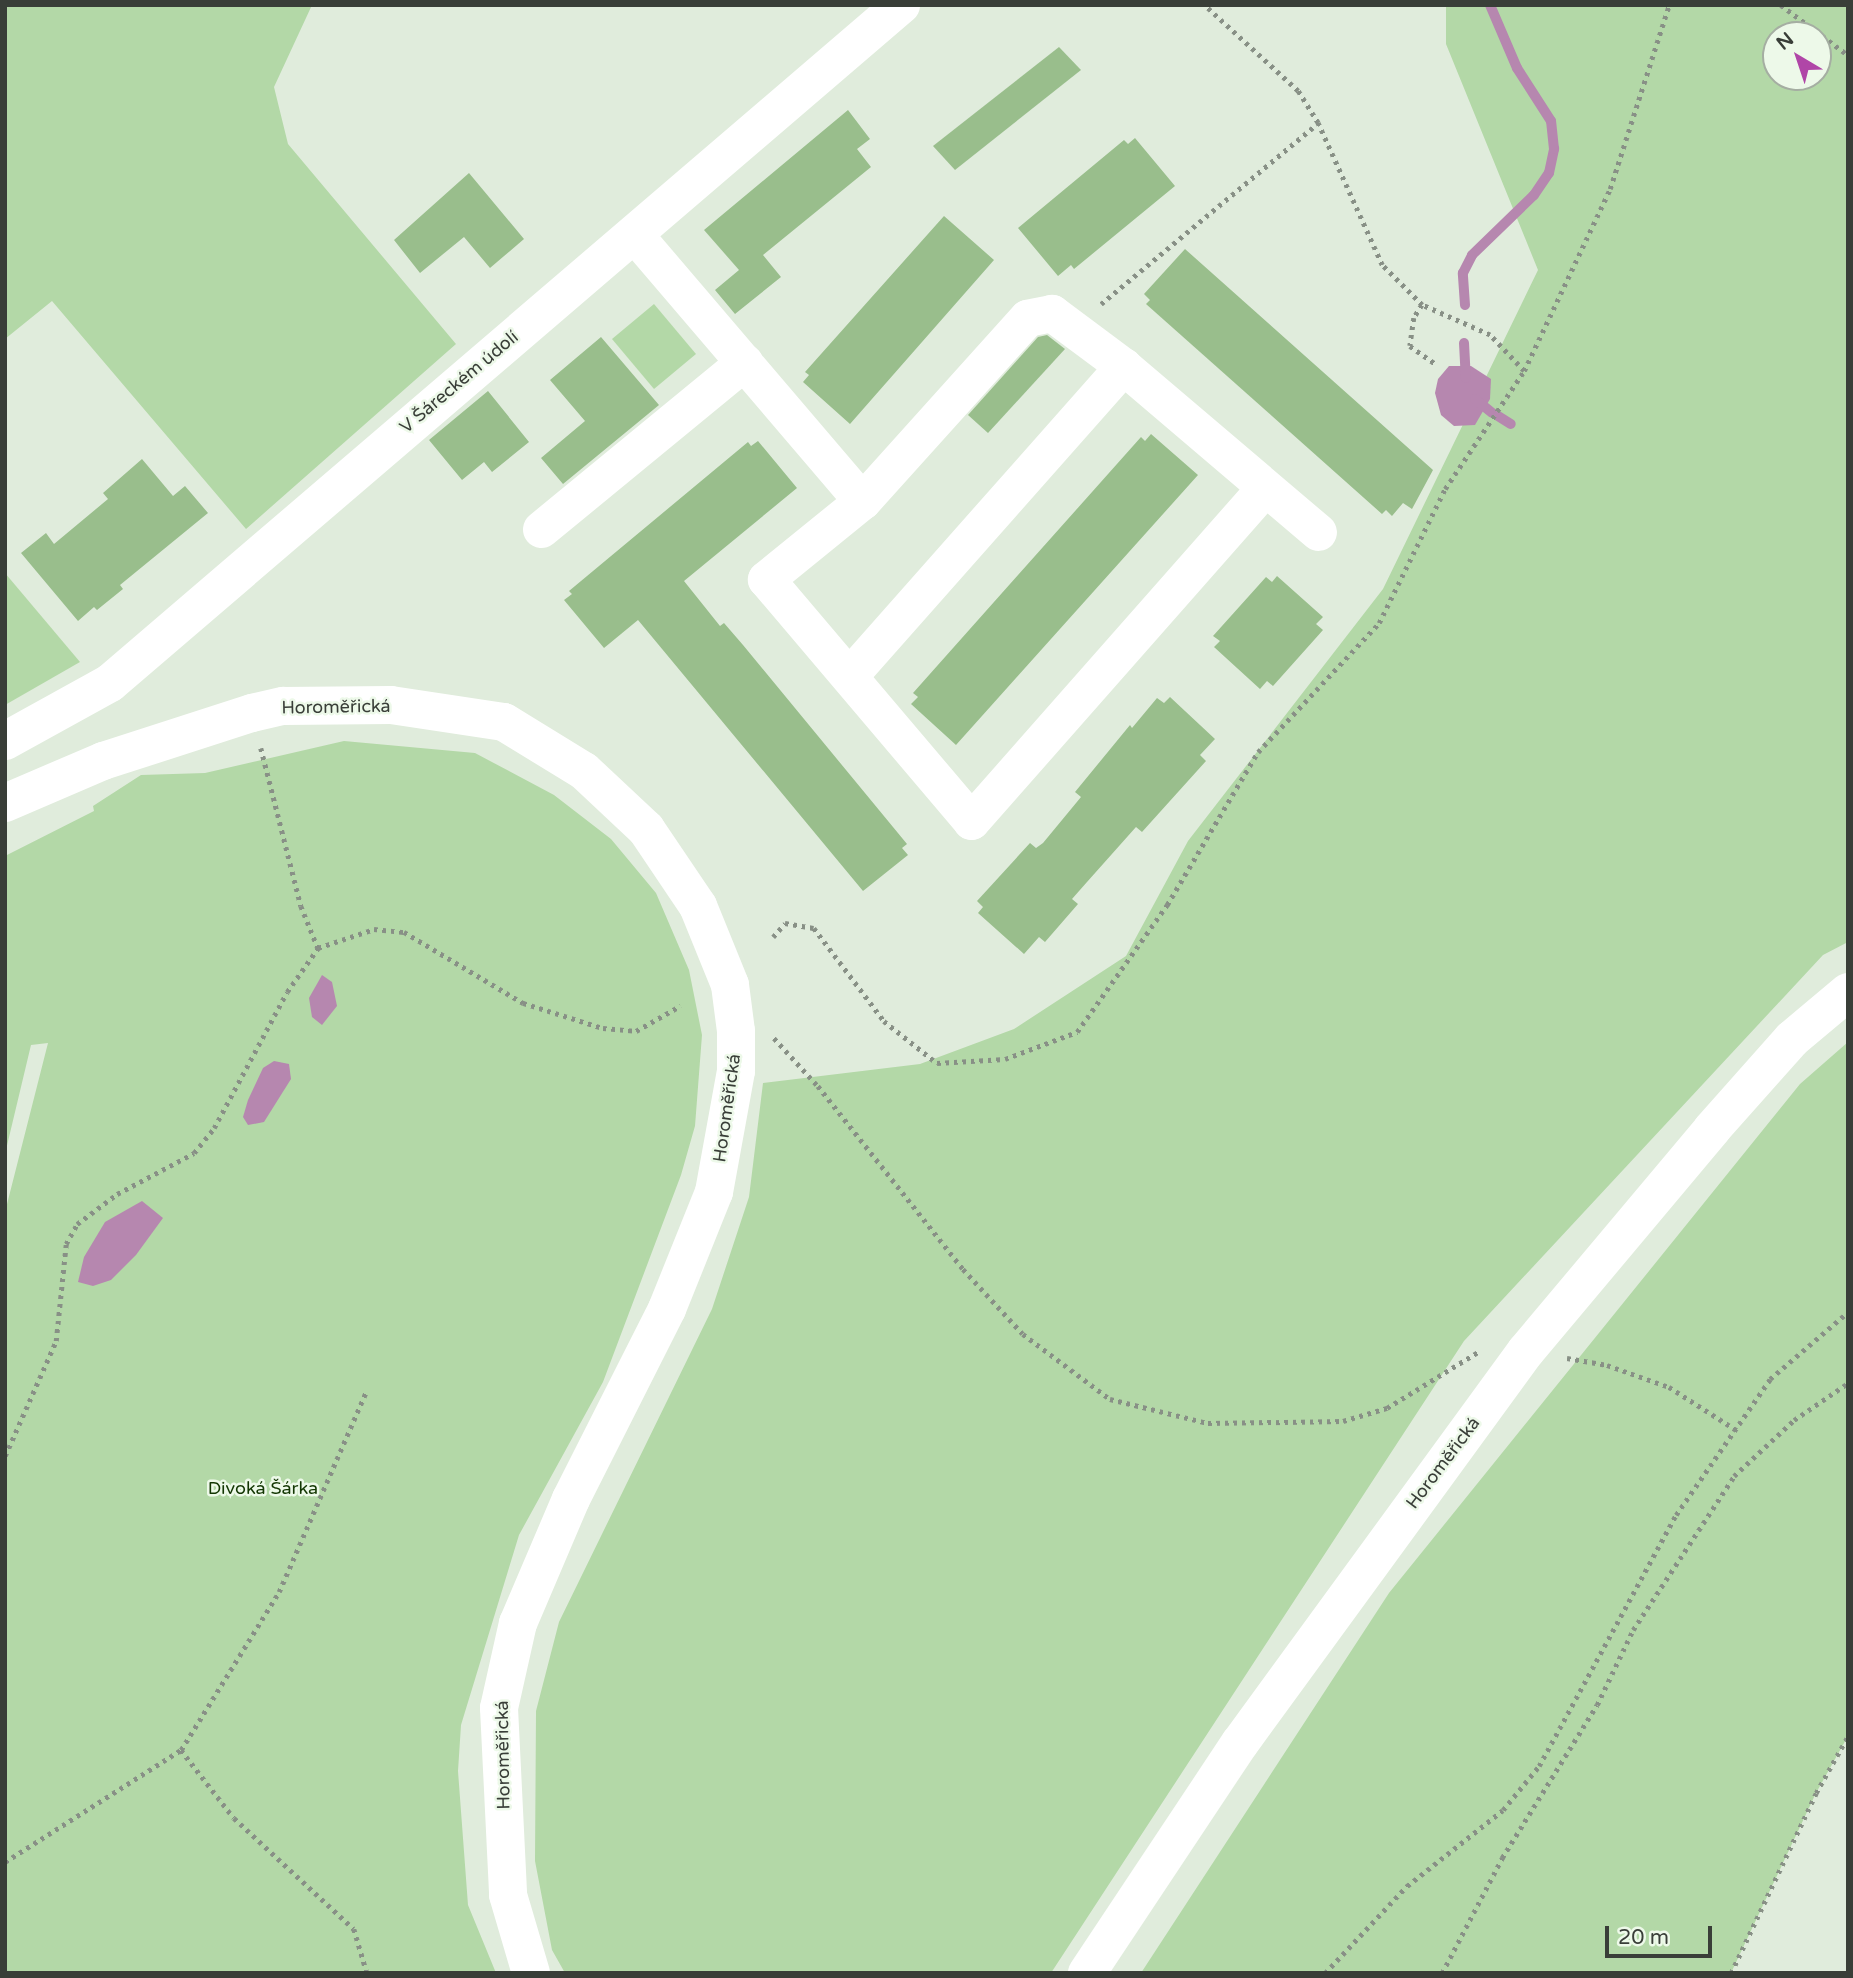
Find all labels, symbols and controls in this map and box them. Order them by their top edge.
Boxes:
north arrow [1762,21,1832,91]
text: N [1772,28,1798,55]
street label: V Šáreckém údolí [395,326,523,438]
street label: Horoměřická [281,695,391,719]
street label: Horoměřická [709,1052,745,1164]
street label: Horoměřická [1401,1413,1485,1513]
park label: Divoká Šárka [208,1477,318,1499]
street label: Horoměřická [491,1700,515,1810]
scale bar [1608,1912,1715,1956]
text: 20 m [1618,1925,1669,1950]

